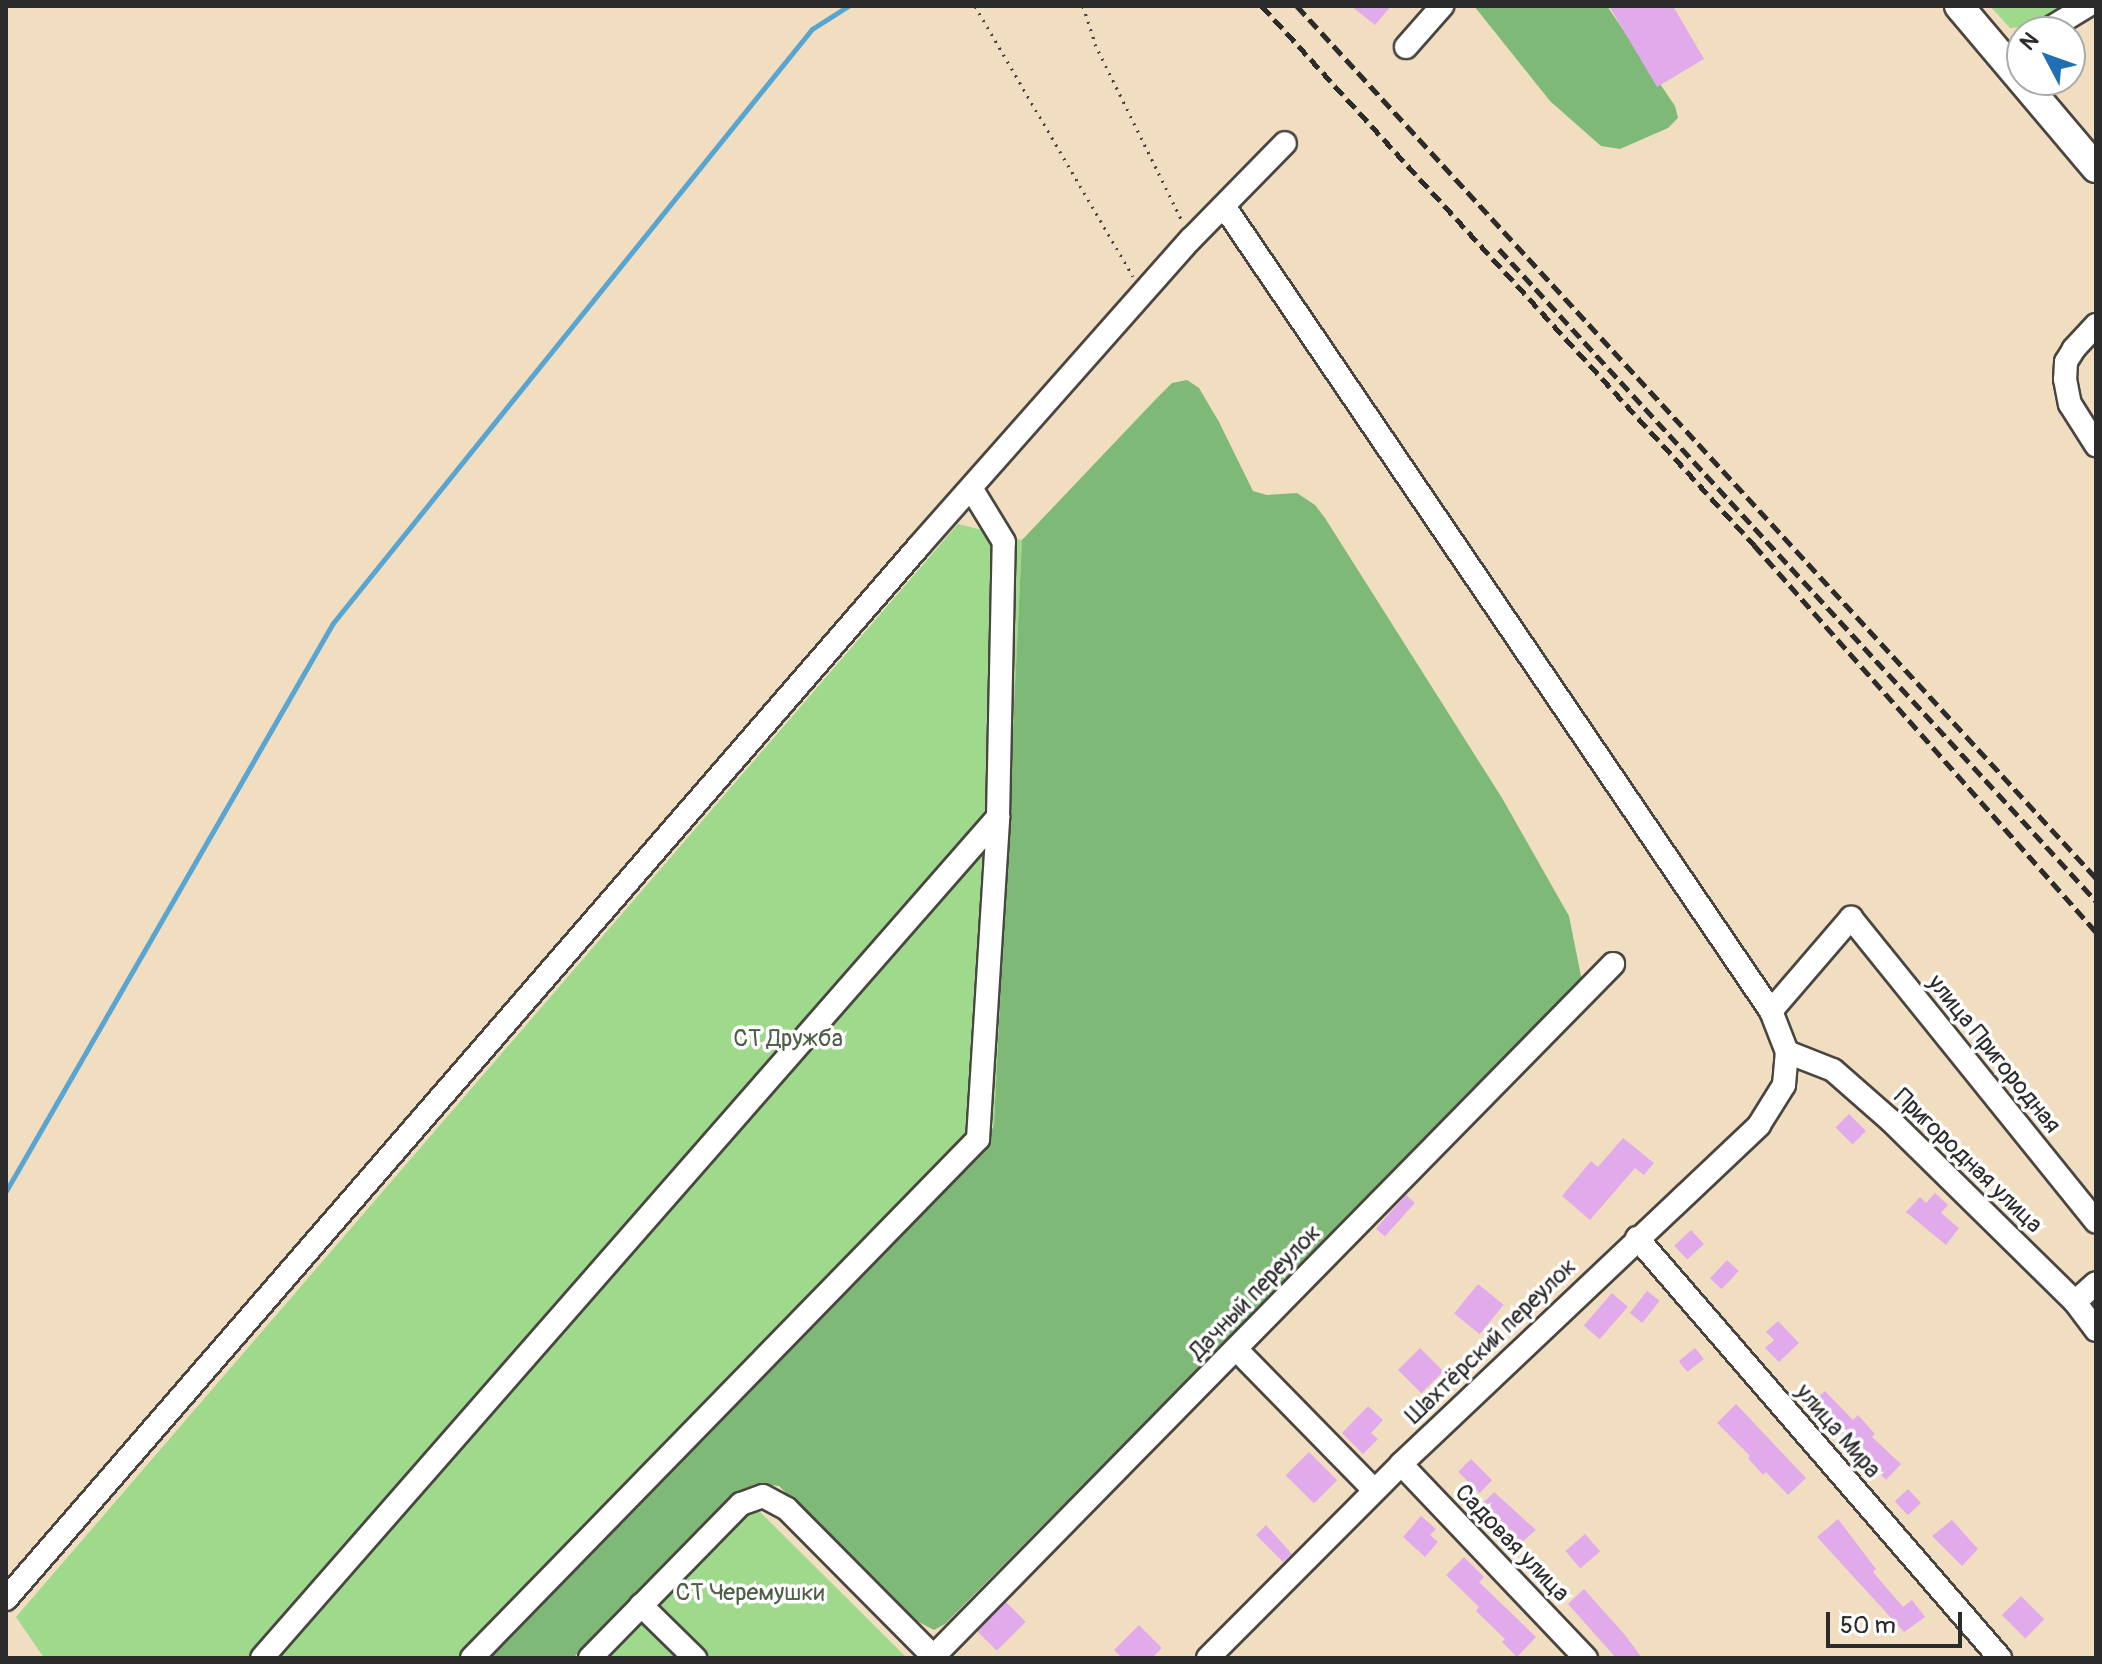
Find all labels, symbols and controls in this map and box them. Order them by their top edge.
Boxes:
north arrow [2006,16,2086,96]
text: N [2014,27,2045,56]
street label: улица Пригородная [1921,969,2067,1139]
park label: СТ Дружба [733,1025,843,1053]
street label: Пригородная улица [1888,1083,2048,1239]
street label: Дачный переулок [1183,1218,1327,1366]
street label: Шахтёрский переулок [1400,1252,1582,1430]
street label: улица Мира [1789,1378,1887,1484]
street label: Садовая улица [1449,1478,1575,1608]
park label: СТ Черемушки [676,1579,824,1607]
scale bar [1830,1596,1966,1646]
text: 50 m [1840,1611,1896,1640]

